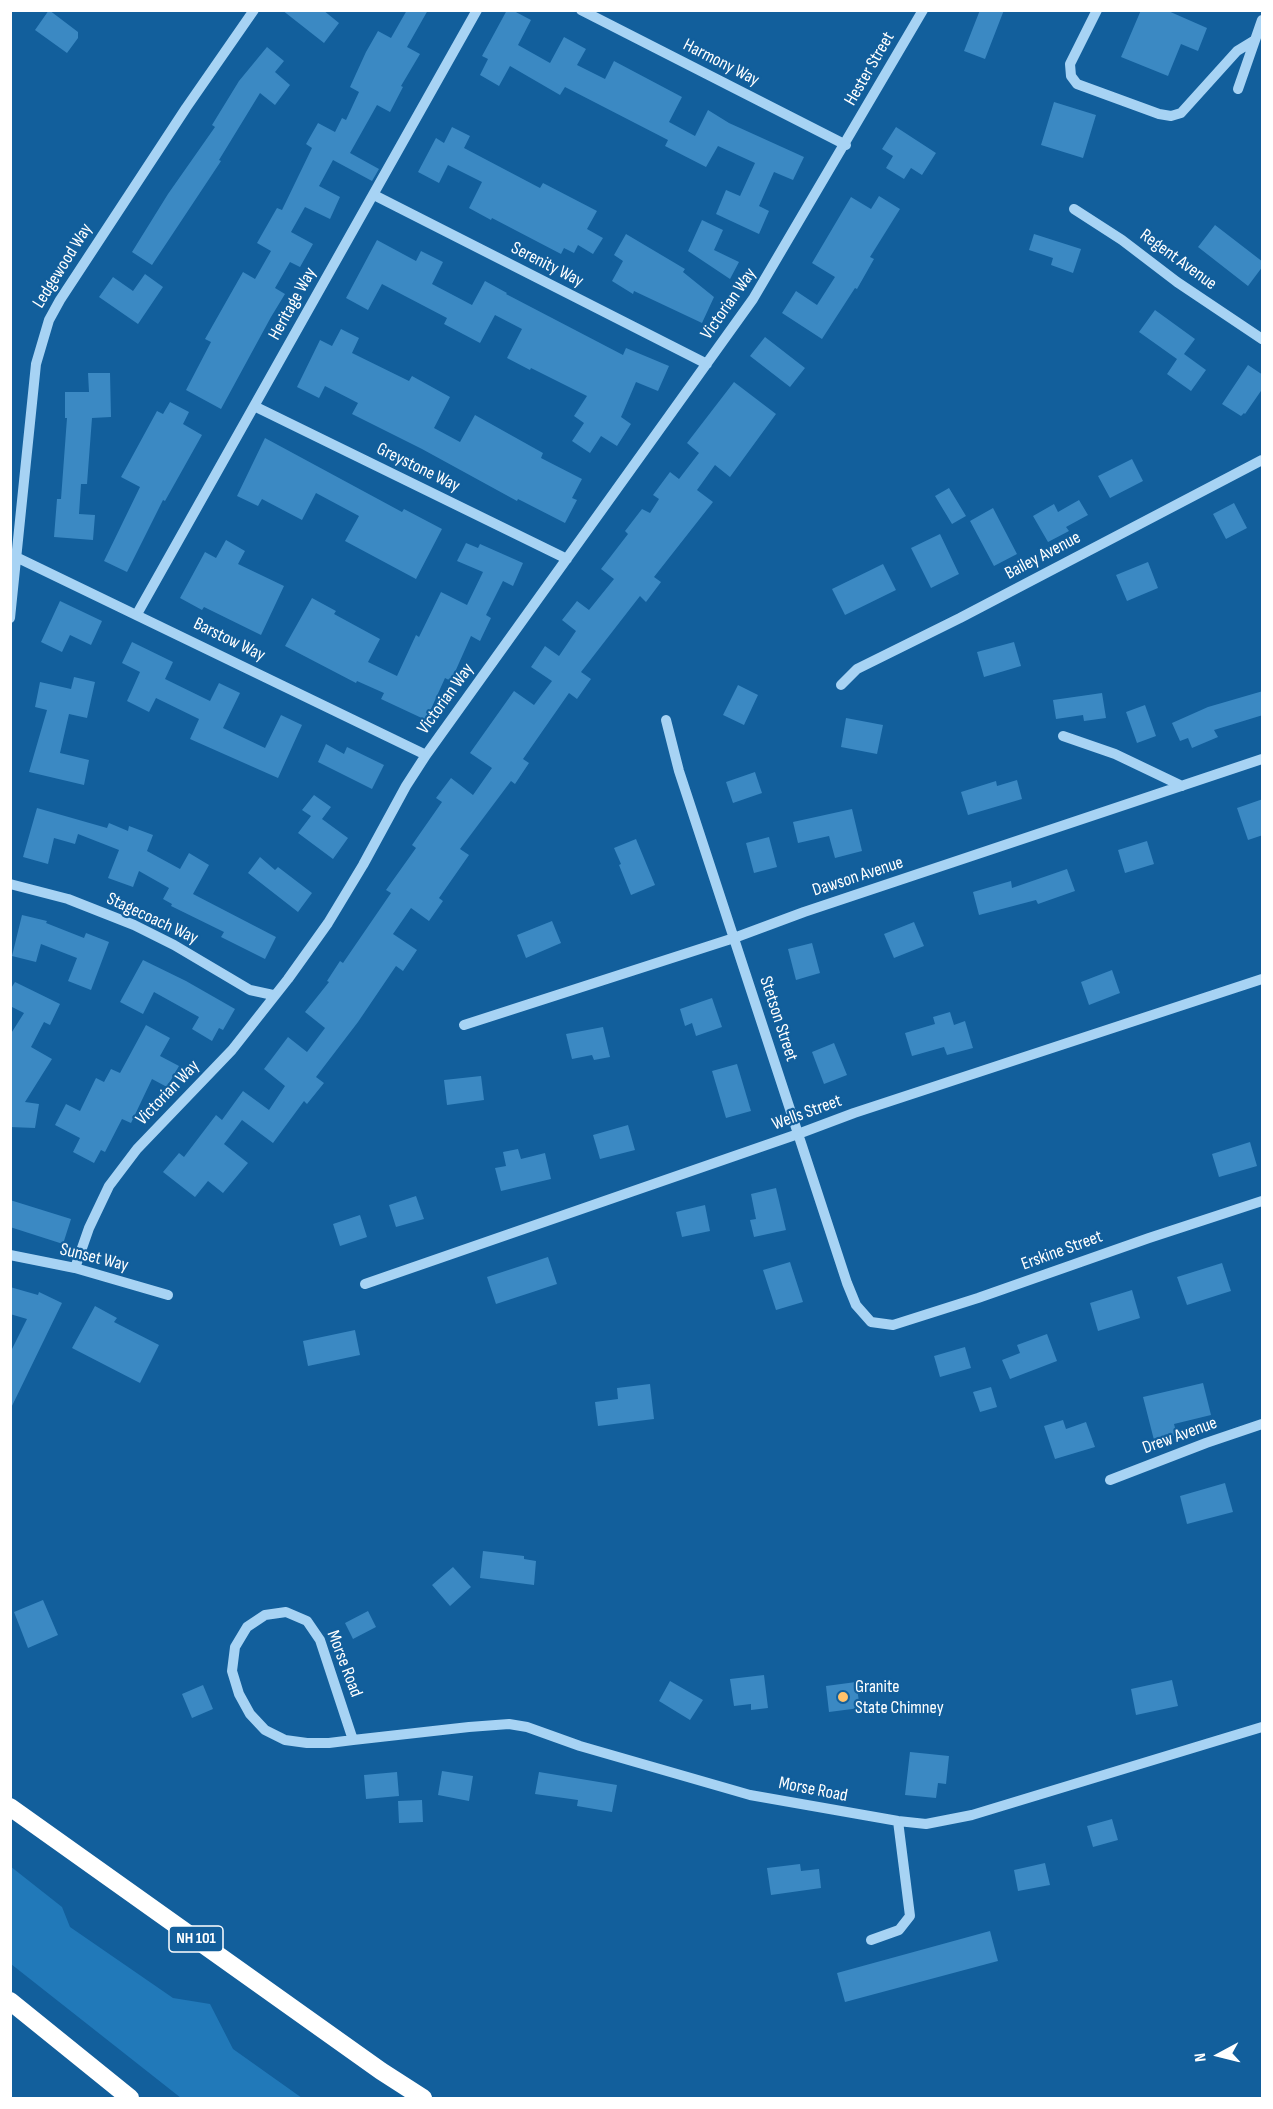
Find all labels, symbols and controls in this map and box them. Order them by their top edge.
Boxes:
street label: Hester Street [840,28,900,110]
street label: Harmony Way [679,35,763,91]
street label: Ledgewood Way [28,220,98,312]
street label: Regent Avenue [1135,225,1221,295]
street label: Serenity Way [507,238,587,292]
street label: Heritage Way [264,264,322,344]
street label: Victorian Way [697,264,761,344]
street label: Greystone Way [373,439,463,497]
street label: Bailey Avenue [1001,527,1085,585]
street label: Barstow Way [190,613,268,667]
street label: Victorian Way [413,659,479,739]
street label: Dawson Avenue [810,852,906,902]
street label: Stagecoach Way [103,888,201,950]
street label: Stetson Street [754,974,802,1064]
street label: Victorian Way [132,1056,204,1130]
street label: Wells Street [769,1090,845,1136]
street label: Erskine Street [1018,1226,1106,1276]
street label: Sunset Way [57,1239,131,1277]
street label: Drew Avenue [1140,1413,1220,1459]
street label: Morse Road [321,1628,367,1700]
place label: Granite State Chimney [855,1676,944,1718]
marker: Granite State Chimney [836,1690,850,1704]
street label: Morse Road [777,1773,849,1807]
road number: NH 101 [169,1926,223,1952]
north arrow [1189,2025,1249,2085]
text: N [1191,2052,1211,2063]

